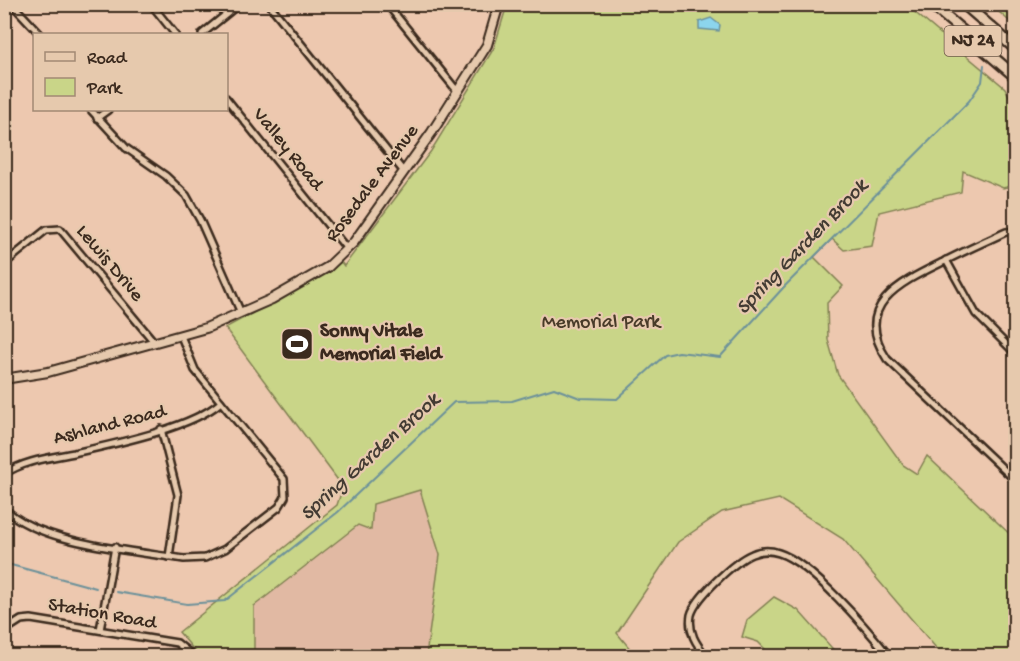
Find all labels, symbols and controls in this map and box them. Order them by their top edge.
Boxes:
road number: NJ 24 [944,26,1002,56]
legend [33,33,228,111]
text: Road [87,49,128,70]
text: Park [86,79,123,100]
street label: Valley Road [246,103,329,198]
street label: Rosedale Avenue [321,120,425,247]
water label: Spring Garden Brook [732,173,876,321]
street label: Lewis Drive [70,221,148,308]
park label: Memorial Park [542,312,662,335]
place label: Sonny Vitale Memorial Field [320,321,444,367]
sports icon: Sonny Vitale Memorial Field [279,326,315,362]
water label: Spring Garden Brook [296,387,448,527]
street label: Ashland Road [51,400,171,451]
street label: Station Road [46,594,160,636]

